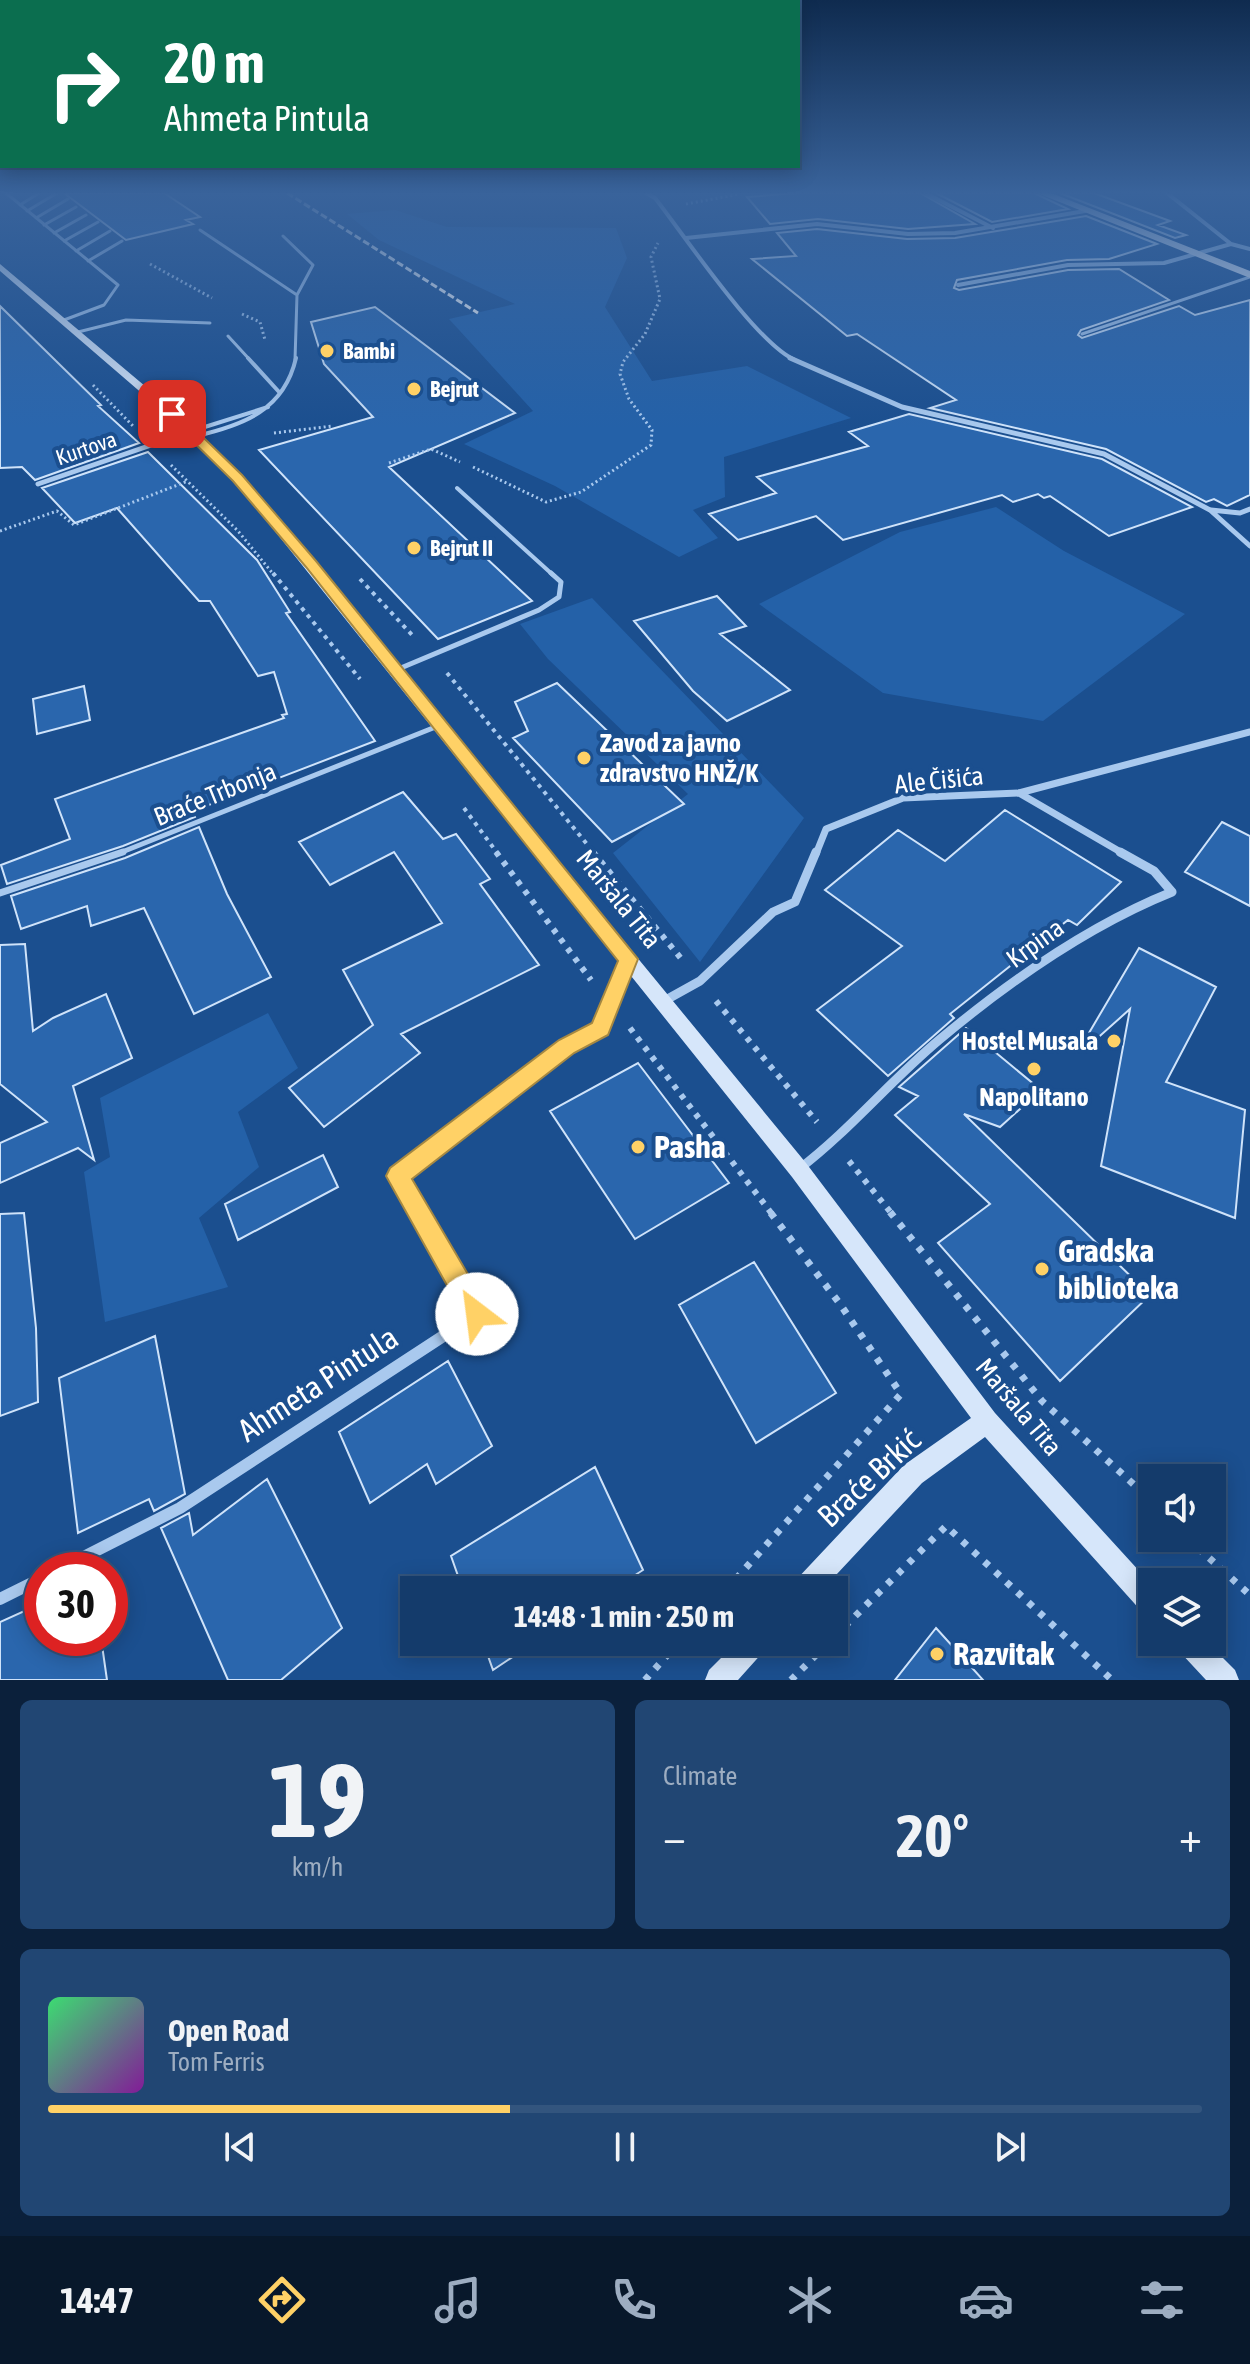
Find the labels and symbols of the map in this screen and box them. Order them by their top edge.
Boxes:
place label: Bambi [343,338,395,364]
marker: Bambi [318,342,336,360]
place label: Bejrut [430,376,480,402]
pin [138,380,206,448]
marker: Bejrut [405,380,423,398]
street label: Kurtova [52,425,120,471]
place label: Bejrut II [430,535,493,561]
marker: Bejrut II [405,539,423,557]
place label: Zavod za javno zdravstvo HNŽ/K [600,728,758,788]
marker: Zavod za javno zdravstvo HNŽ/K [575,749,593,767]
street label: Braće Trbonja [149,756,281,832]
street label: Ale Čišića [893,760,985,800]
street label: Maršala Tita [570,844,668,954]
street label: Krpina [1001,912,1069,974]
place label: Hostel Musala [962,1026,1098,1056]
marker: Hostel Musala [1105,1032,1123,1050]
marker: Napolitano [1025,1060,1043,1078]
place label: Napolitano [979,1082,1089,1112]
place label: Pasha [654,1128,726,1165]
marker: Pasha [629,1138,647,1156]
place label: Gradska biblioteka [1058,1232,1179,1306]
marker: Gradska biblioteka [1033,1260,1051,1278]
position arrow [435,1272,519,1356]
street label: Ahmeta Pintula [231,1318,405,1449]
street label: Maršala Tita [970,1352,1068,1462]
street label: Braće Brkić [810,1421,928,1534]
speed limit sign: 30 [24,1552,128,1656]
place label: Razvitak [953,1635,1055,1672]
marker: Razvitak [928,1645,946,1663]

